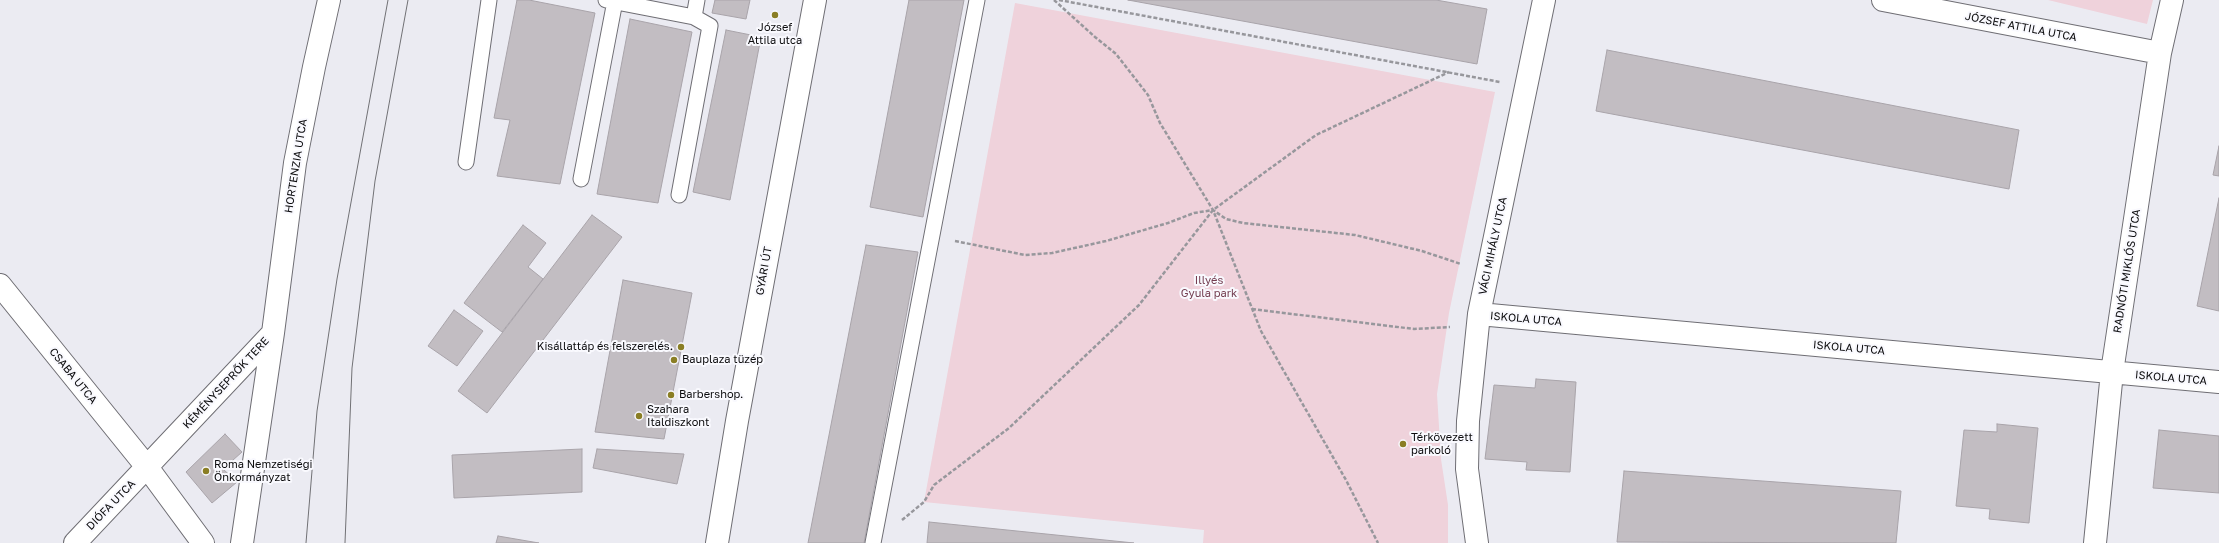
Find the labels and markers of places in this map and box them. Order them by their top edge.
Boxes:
marker: József Attila utca [770,10,780,20]
place label: József Attila utca [748,21,802,47]
place label: Kisállattáp és felszerelés. [537,340,673,354]
marker: Kisállattáp és felszerelés. [676,342,686,352]
place label: Bauplaza tüzép [682,353,763,367]
marker: Bauplaza tüzép [669,355,679,365]
place label: Barbershop. [679,388,743,402]
marker: Barbershop. [666,390,676,400]
place label: Szahara Italdiszkont [647,403,709,429]
marker: Szahara Italdiszkont [634,411,644,421]
place label: Térkövezett parkoló [1411,431,1473,457]
marker: Térkövezett parkoló [1398,439,1408,449]
place label: Roma Nemzetiségi Önkormányzat [214,458,312,484]
marker: Roma Nemzetiségi Önkormányzat [201,466,211,476]

